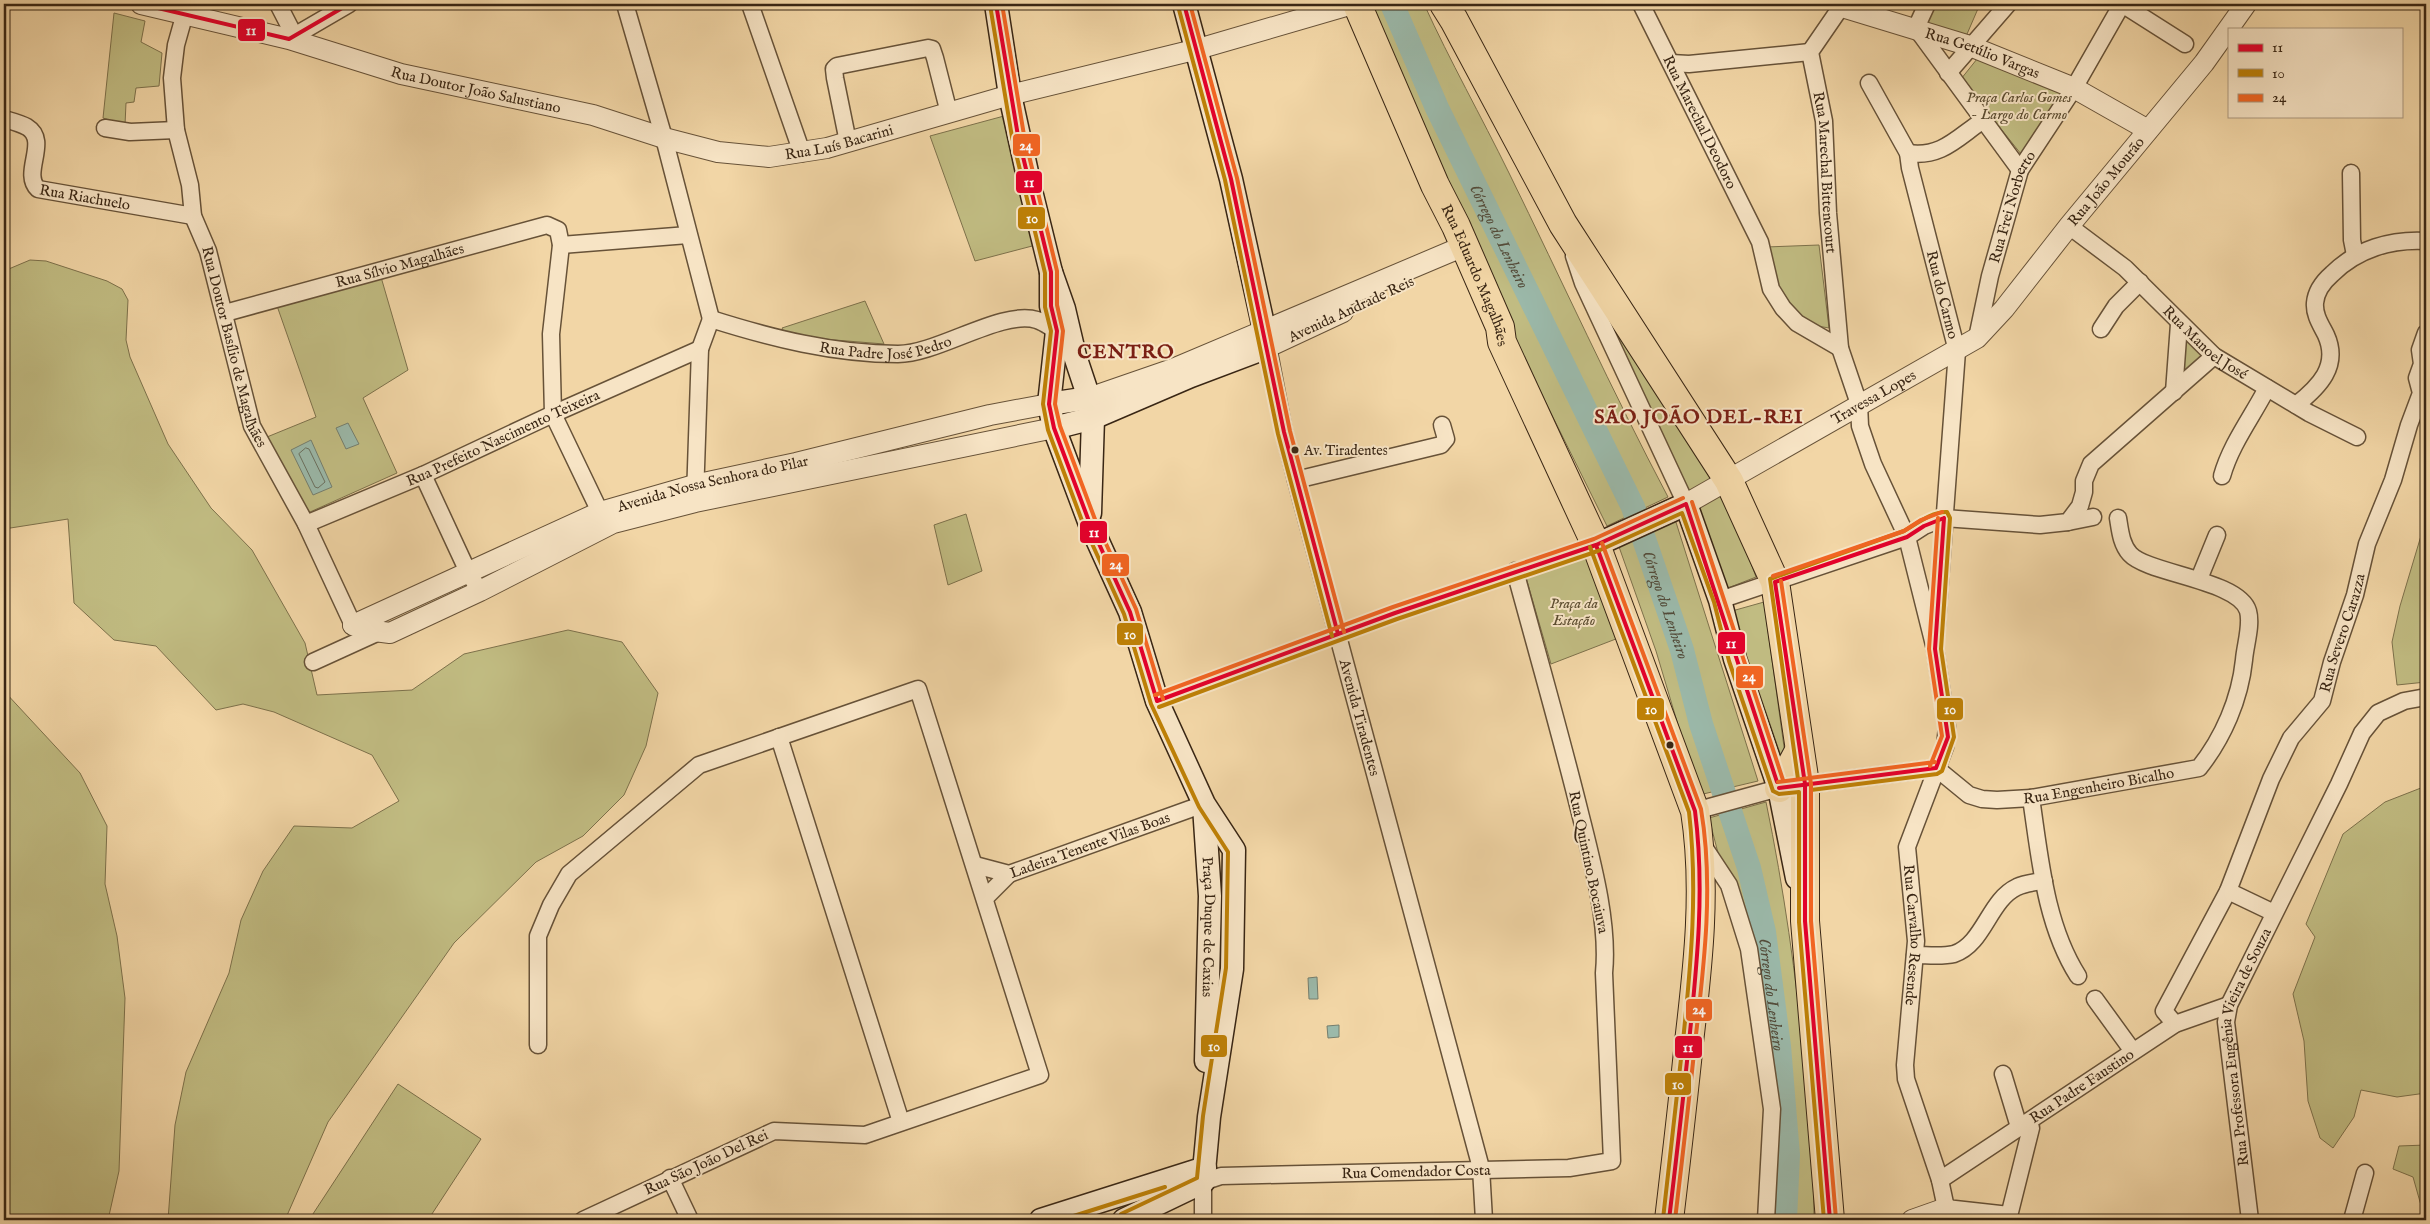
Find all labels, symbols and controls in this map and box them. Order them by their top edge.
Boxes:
line badge: 11 [237,18,266,42]
text: 11 [246,22,256,40]
street label: Rua Getúlio Vargas [1923,24,2042,83]
legend [2228,28,2402,118]
text: 11 [2272,38,2283,57]
street label: Rua Marechal Deodoro [1658,52,1741,192]
street label: Rua Doutor João Salustiano [388,62,563,118]
text: 10 [2272,64,2285,83]
park label: Praça Carlos Gomes - Largo do Carmo [1966,88,2072,125]
text: 24 [2272,88,2287,107]
street label: Rua Marechal Bittencourt [1808,90,1841,254]
street label: Rua Luís Bacarini [784,120,895,164]
line badge: 24 [1012,133,1041,157]
street label: Rua João Mourão [2064,133,2149,230]
text: 24 [1019,137,1034,155]
street label: Rua Frei Norberto [1985,147,2040,265]
line badge: 11 [1015,170,1043,194]
text: 11 [1024,174,1034,192]
street label: Rua Riachuelo [38,180,132,215]
water label: Córrego do Lenheiro [1464,182,1532,292]
street label: Rua Eduardo Magalhães [1436,201,1512,350]
line badge: 10 [1017,206,1046,230]
text: 10 [1026,210,1038,228]
street label: Rua Sílvio Magalhães [333,239,466,292]
street label: Rua Doutor Basílio de Magalhães [197,244,271,451]
street label: Rua do Carmo [1922,248,1963,341]
street label: Avenida Andrade Reis [1284,272,1417,347]
street label: Rua Manoel José [2159,302,2251,384]
street label: Rua Padre José Pedro [818,332,954,364]
district label: CENTRO [1077,340,1175,365]
street label: Travessa Lopes [1828,366,1920,429]
street label: Rua Prefeito Nascimento Teixeira [404,385,603,491]
district label: SÃO JOÃO DEL-REI [1594,405,1804,430]
place label: Av. Tiradentes [1303,442,1388,460]
marker: Av. Tiradentes [1290,445,1300,455]
street label: Avenida Nossa Senhora do Pilar [614,451,811,517]
line badge: 11 [1079,520,1108,544]
text: 11 [1089,524,1099,542]
water label: Córrego do Lenheiro [1637,548,1692,662]
line badge: 24 [1101,553,1130,577]
text: 24 [1109,556,1124,574]
street label: Rua Severo Carazza [2316,571,2370,694]
park label: Praça da Estação [1550,594,1598,630]
line badge: 10 [1116,622,1144,646]
text: 10 [1124,626,1136,644]
line badge: 11 [1717,631,1746,655]
text: 11 [1726,635,1736,653]
street label: Avenida Tiradentes [1334,656,1384,778]
line badge: 24 [1735,665,1764,689]
text: 24 [1742,668,1757,686]
line badge: 10 [1636,697,1665,721]
line badge: 10 [1936,697,1964,721]
text: 10 [1645,701,1657,719]
text: 10 [1944,701,1956,719]
unlabelled marker [1665,740,1675,750]
street label: Rua Engenheiro Bicalho [2023,764,2176,808]
street label: Rua Quintino Bocaiuva [1564,789,1613,936]
street label: Ladeira Tenente Vilas Boas [1007,808,1173,883]
street label: Praça Duque de Caxias [1197,856,1219,997]
street label: Rua Carvalho Resende [1899,864,1925,1006]
street label: Rua Professora Eugênia Vieira de Souza [2217,924,2276,1167]
water label: Córrego do Lenheiro [1753,937,1787,1052]
line badge: 24 [1685,998,1713,1022]
text: 24 [1692,1001,1707,1019]
line badge: 10 [1200,1034,1228,1058]
line badge: 11 [1674,1035,1703,1059]
text: 10 [1208,1038,1220,1056]
text: 11 [1683,1039,1693,1057]
street label: Rua Padre Faustino [2026,1045,2138,1128]
line badge: 10 [1664,1072,1692,1096]
text: 10 [1672,1076,1684,1094]
street label: Rua São João Del Rei [641,1125,771,1200]
street label: Rua Comendador Costa [1341,1161,1491,1183]

